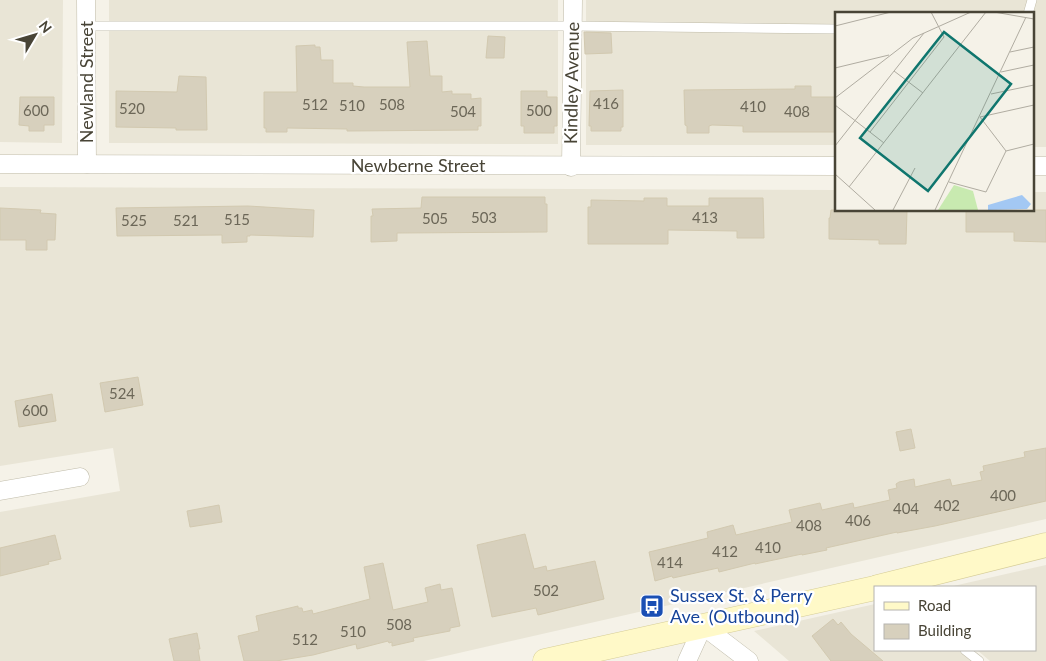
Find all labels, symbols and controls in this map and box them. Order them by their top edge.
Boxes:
north arrow [10,10,60,60]
inset map [835,12,1034,211]
text: N [36,17,56,36]
street label: Newland Street [75,20,97,143]
street label: Kindley Avenue [559,22,583,144]
house number: 416 [593,94,619,112]
house number: 512 [302,95,328,113]
house number: 508 [379,95,405,113]
house number: 510 [339,96,365,114]
house number: 410 [740,97,766,115]
house number: 520 [119,99,145,117]
house number: 600 [23,101,49,119]
house number: 500 [526,101,552,119]
house number: 504 [450,102,476,120]
house number: 408 [784,102,810,120]
street label: Newberne Street [351,154,486,176]
house number: 503 [471,208,497,226]
house number: 413 [692,208,718,226]
house number: 505 [422,209,448,227]
house number: 515 [224,210,250,228]
house number: 525 [121,211,147,229]
house number: 521 [173,211,199,229]
house number: 524 [109,384,135,402]
house number: 600 [22,401,48,419]
house number: 400 [990,486,1016,504]
house number: 402 [934,496,960,514]
house number: 404 [893,499,919,517]
house number: 406 [845,511,871,529]
house number: 408 [796,516,822,534]
house number: 410 [755,538,781,556]
house number: 412 [712,542,738,560]
house number: 414 [657,553,683,571]
house number: 502 [533,581,559,599]
place label: Sussex St. & Perry Ave. (Outbound) [670,584,813,627]
legend [874,586,1036,651]
bus stop icon: Sussex St. & Perry Ave. (Outbound) [639,593,665,619]
text: Road [918,596,951,614]
house number: 508 [386,615,412,633]
text: Building [918,621,971,639]
house number: 510 [340,622,366,640]
house number: 512 [292,630,318,648]

